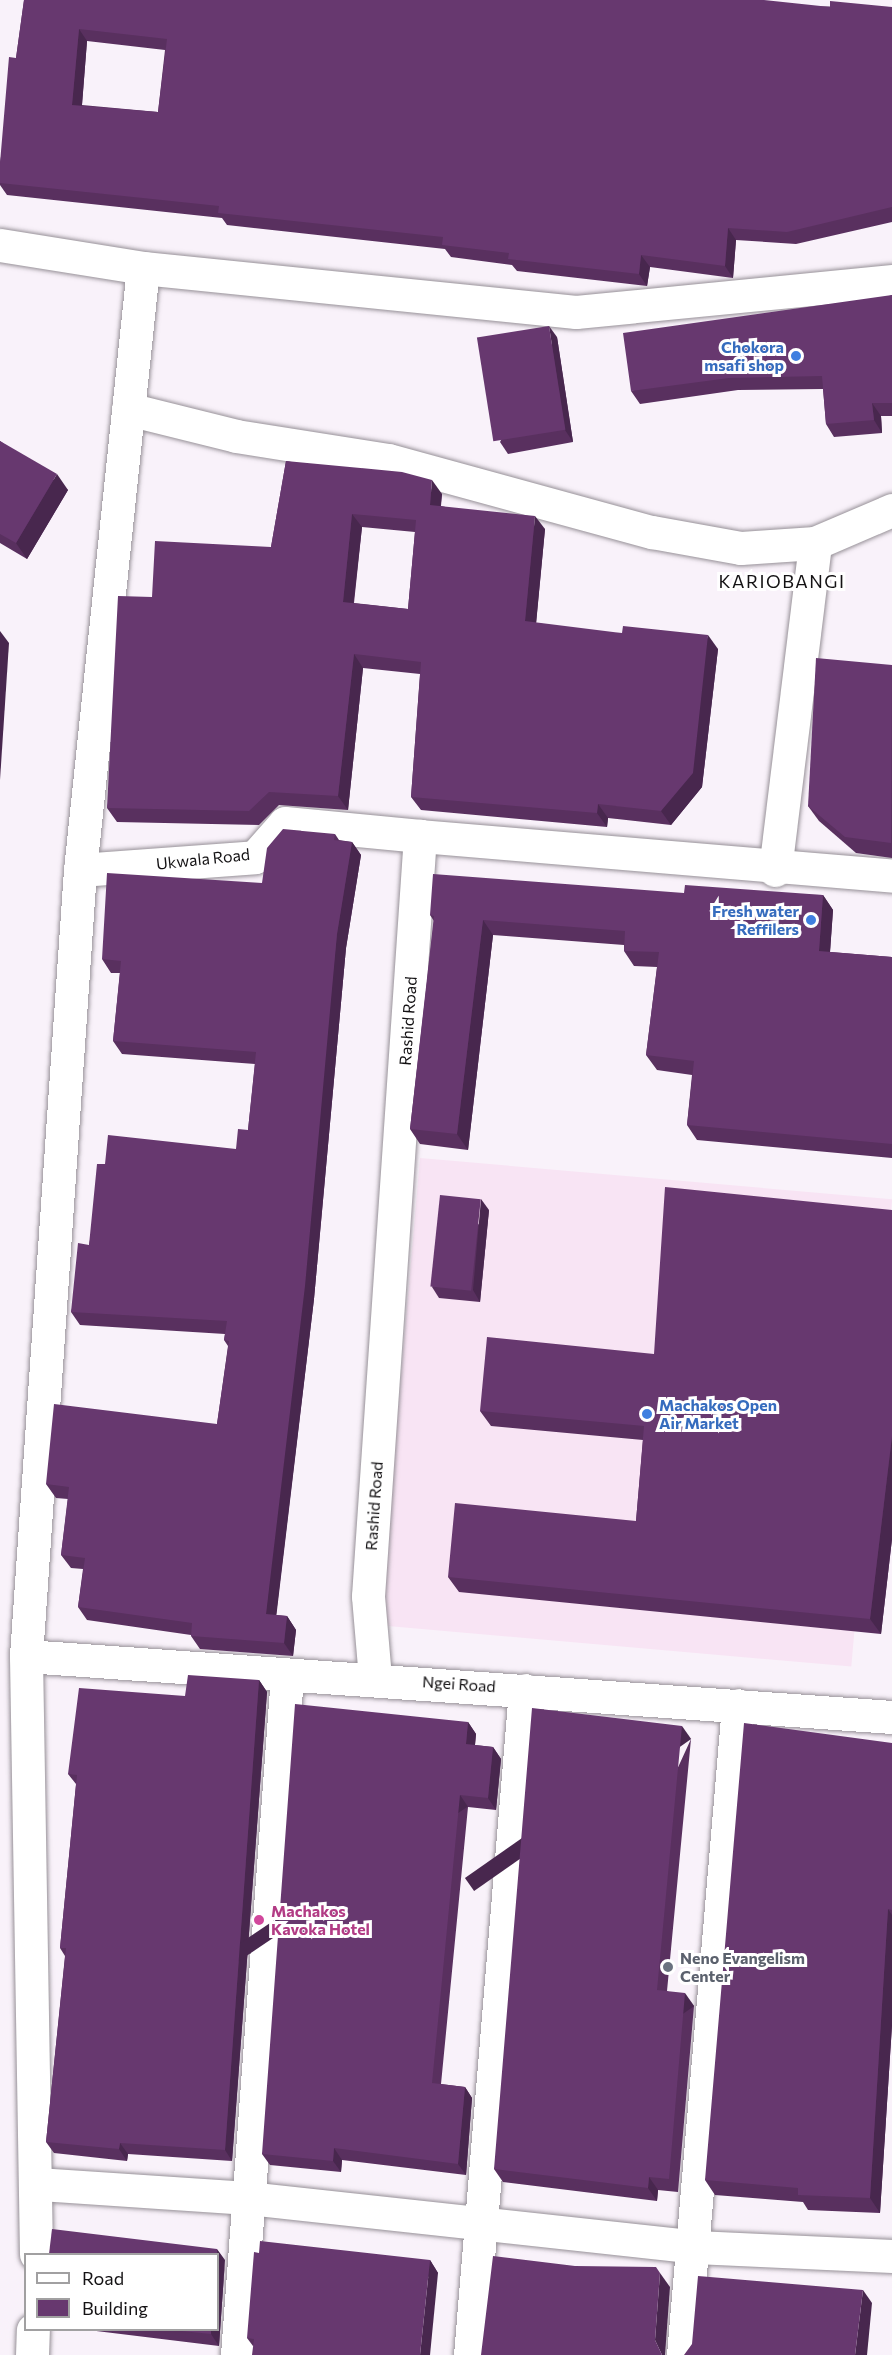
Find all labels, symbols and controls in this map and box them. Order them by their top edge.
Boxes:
place label: Chokora msafi shop [704,337,784,375]
marker: Chokora msafi shop [789,349,803,363]
district label: KARIOBANGI [718,570,846,592]
street label: Ukwala Road [155,845,251,873]
place label: Fresh water Reffilers [712,901,799,939]
marker: Fresh water Reffilers [804,913,818,927]
street label: Rashid Road [395,976,421,1066]
place label: Machakos Open Air Market [659,1395,777,1433]
marker: Machakos Open Air Market [640,1407,654,1421]
street label: Rashid Road [361,1461,387,1551]
street label: Ngei Road [422,1672,496,1696]
place label: Machakos Kavoka Hotel [271,1901,370,1939]
marker: Machakos Kavoka Hotel [252,1913,266,1927]
place label: Neno Evangelism Center [680,1948,805,1986]
marker: Neno Evangelism Center [661,1960,675,1974]
legend [24,2253,219,2331]
text: Road [82,2267,124,2289]
text: Building [82,2297,148,2319]

